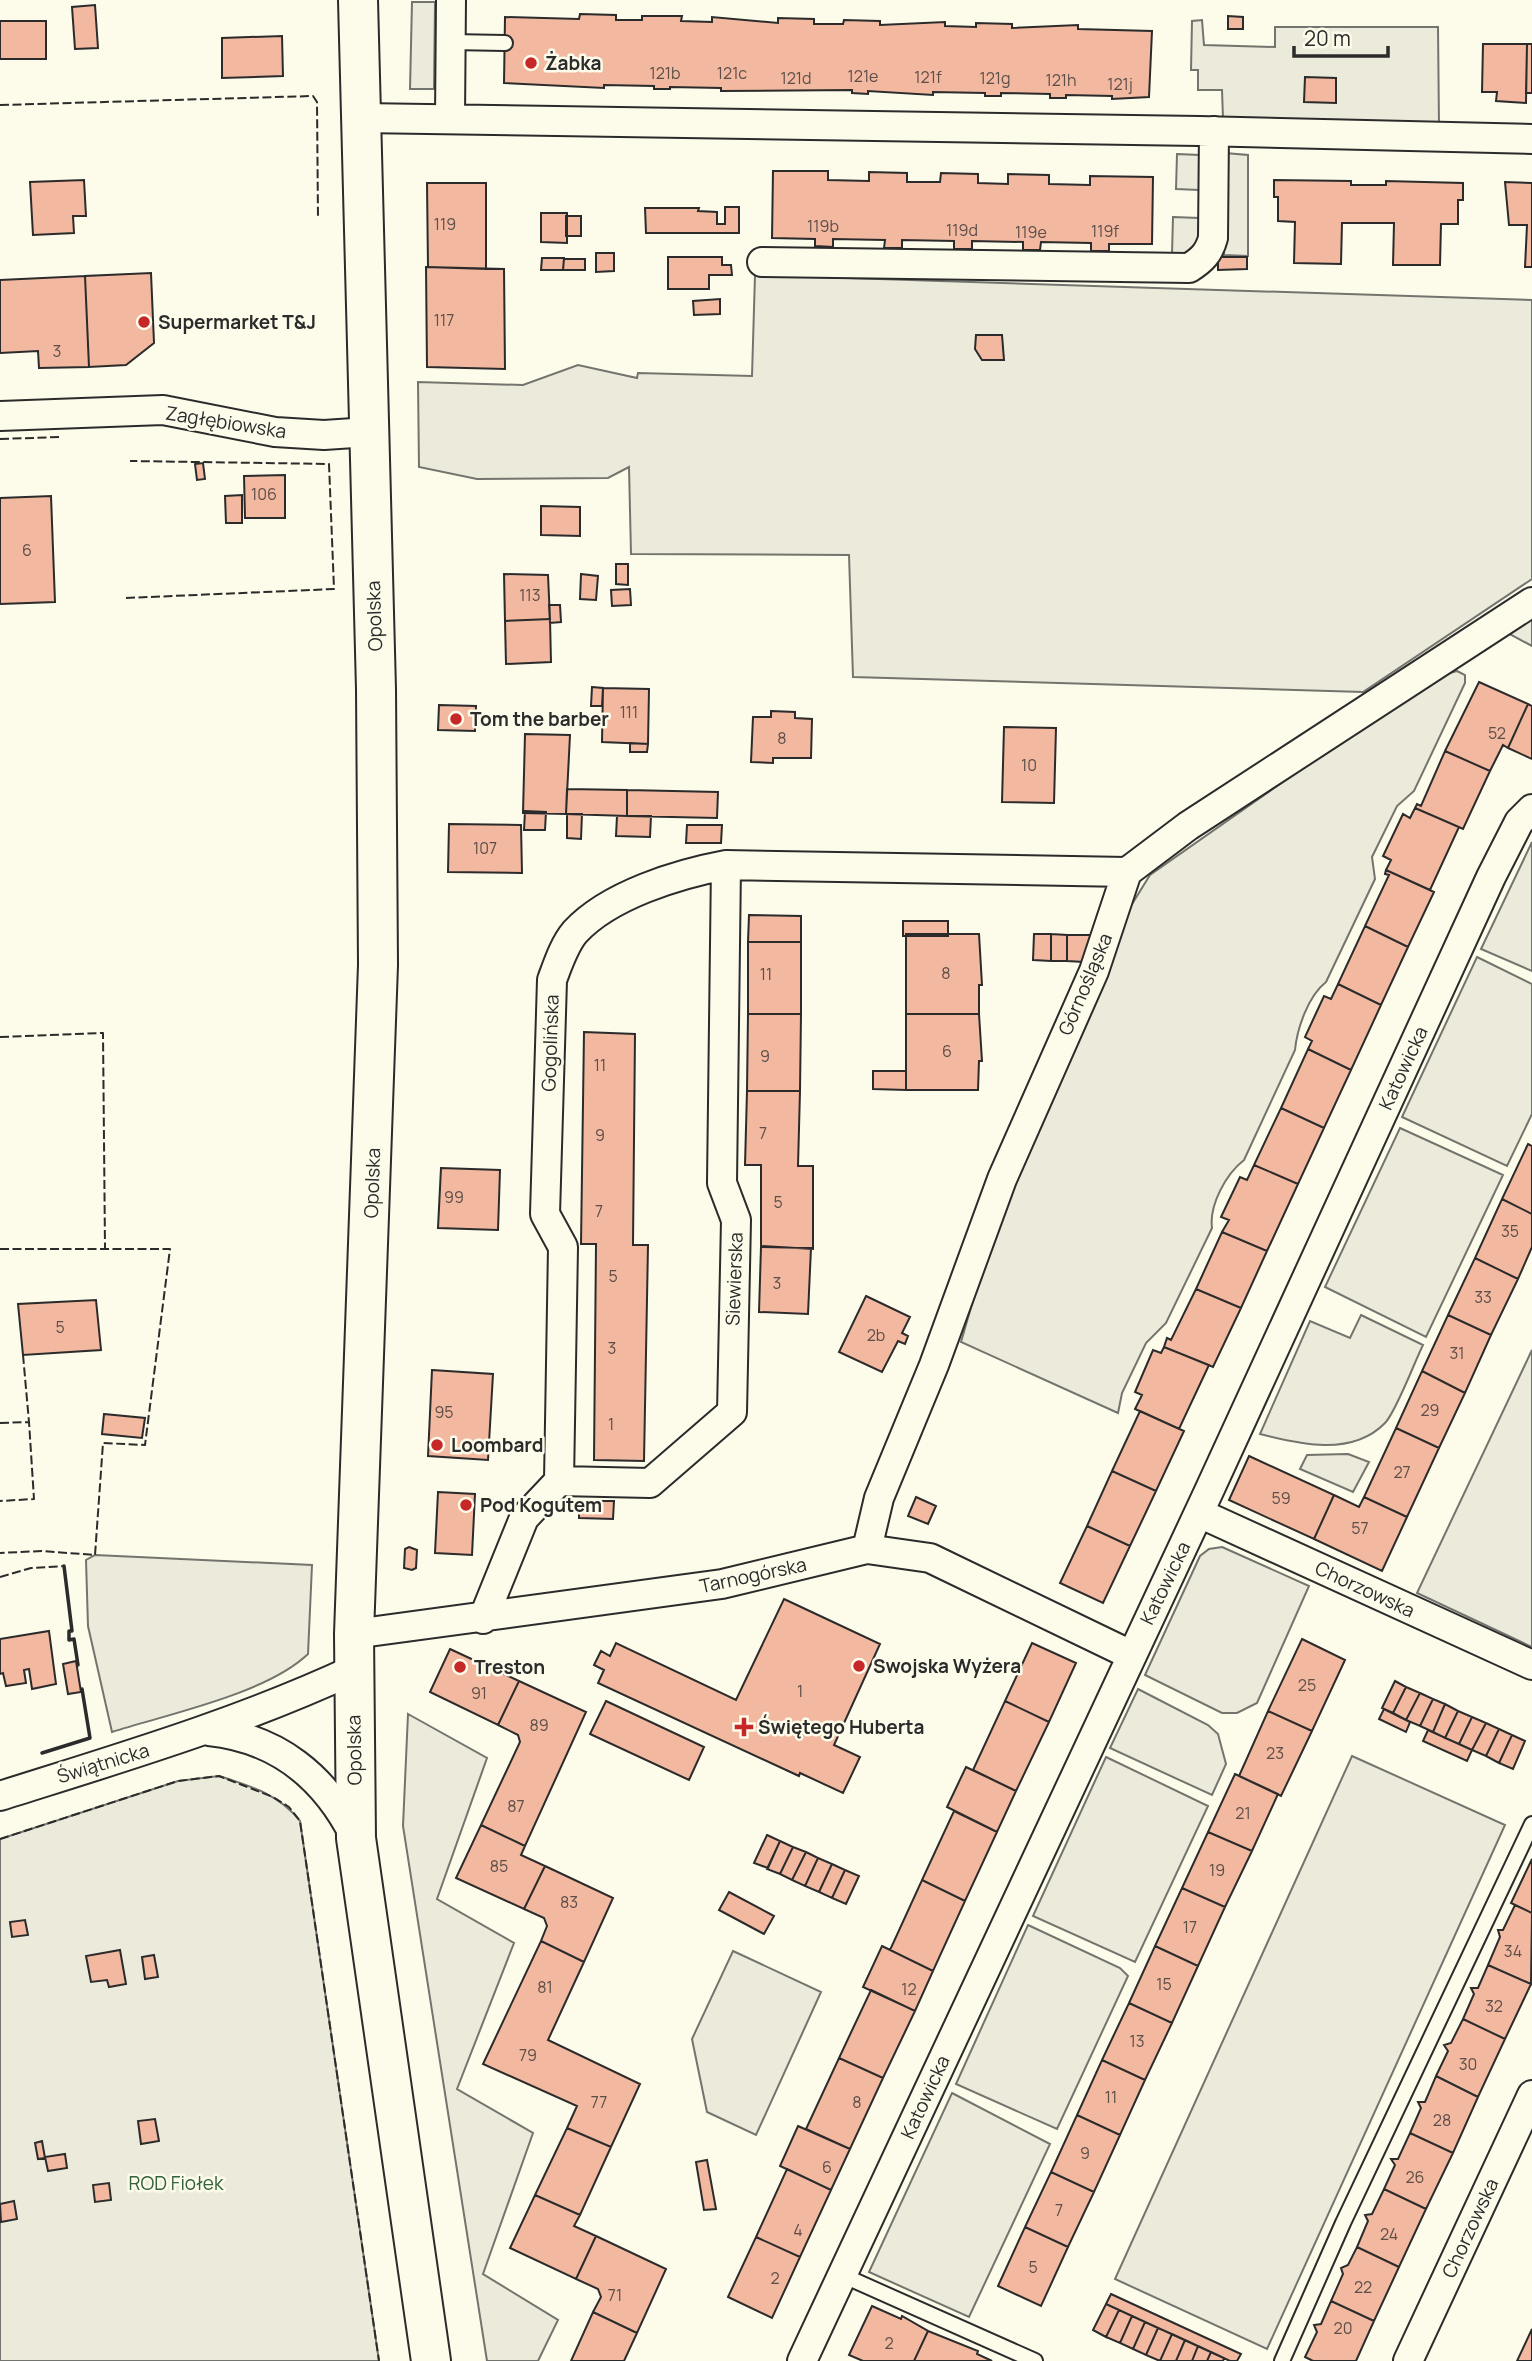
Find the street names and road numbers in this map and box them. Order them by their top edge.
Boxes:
street label: Zagłębiowska [164,400,288,444]
street label: Opolska [360,580,388,652]
street label: Górnośląska [1052,929,1118,1039]
street label: Gogolińska [535,994,565,1092]
street label: Katowicka [1372,1022,1434,1114]
street label: Opolska [358,1147,386,1219]
street label: Siewierska [719,1232,749,1326]
street label: Katowicka [1134,1537,1196,1629]
street label: Tarnogórska [697,1551,809,1599]
street label: Chorzowska [1311,1555,1419,1623]
street label: Opolska [340,1714,368,1786]
street label: Świątnicka [54,1737,152,1789]
street label: Katowicka [894,2051,956,2143]
street label: Chorzowska [1436,2174,1504,2282]

